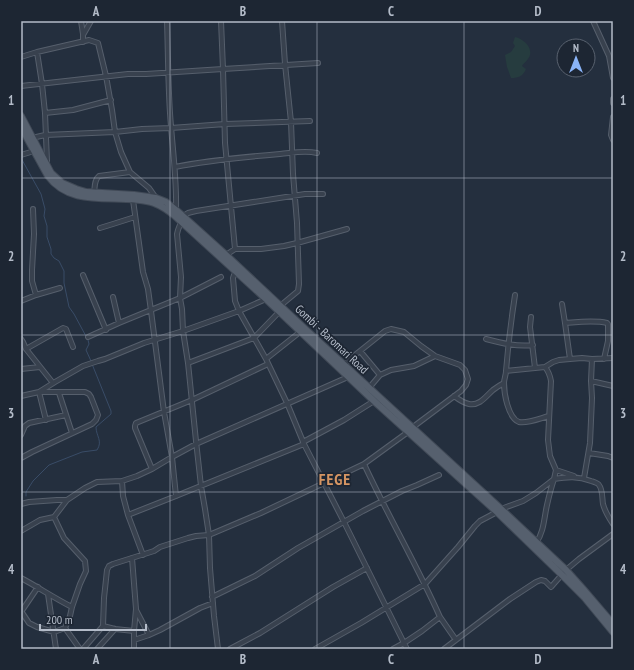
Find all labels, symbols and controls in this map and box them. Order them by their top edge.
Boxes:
text: A [92,3,100,20]
text: B [240,3,246,20]
text: C [388,3,394,20]
text: D [535,3,542,20]
north arrow [556,38,596,78]
text: N [573,41,579,55]
text: 1 [8,92,14,109]
text: 1 [620,92,626,109]
text: 2 [8,248,14,265]
text: 2 [620,248,626,265]
street label: Gombi - Baromari Road [292,301,372,377]
text: 3 [8,405,14,422]
text: 3 [620,405,626,422]
district label: FEGE [319,469,351,489]
text: 4 [8,561,15,578]
text: 4 [620,561,627,578]
scale bar [40,606,146,632]
text: 200 m [46,612,73,627]
text: A [92,651,100,668]
text: B [240,651,246,668]
text: C [388,651,394,668]
text: D [535,651,542,668]

